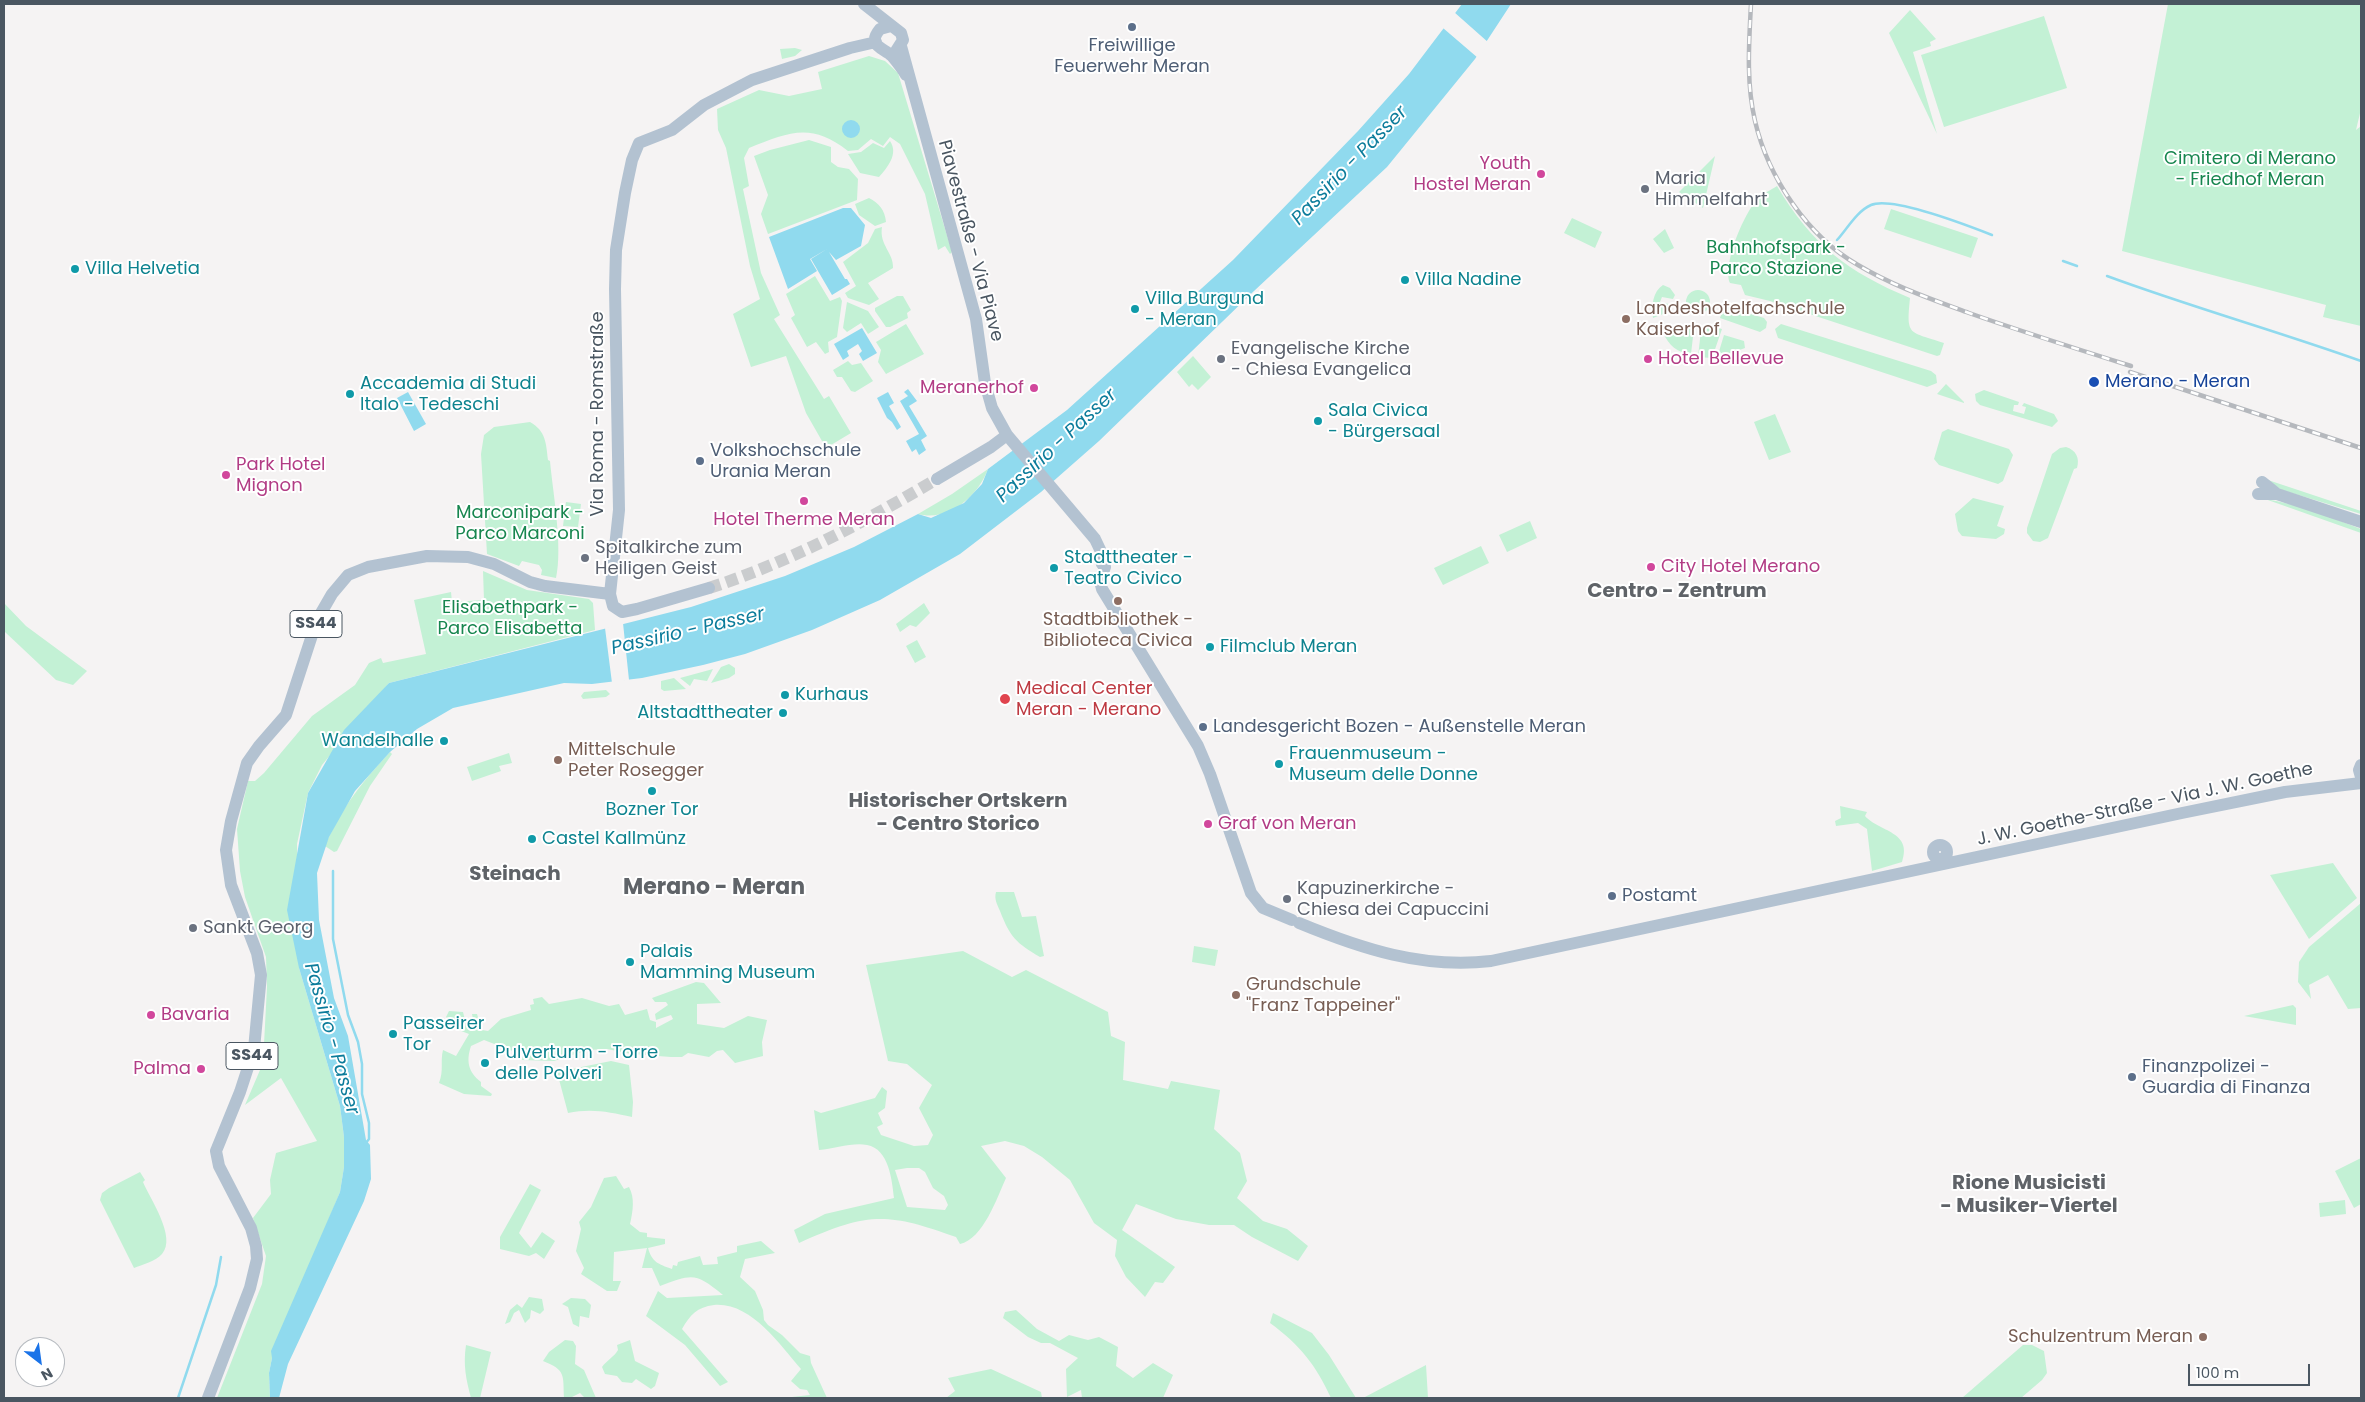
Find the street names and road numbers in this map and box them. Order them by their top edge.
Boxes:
street label: Piavestraße - Via Piave [933,138,1007,344]
street label: Via Roma - Romstraße [587,311,609,517]
road number: SS44 [290,610,342,638]
street label: J. W. Goethe-Straße - Via J. W. Goethe [1975,759,2315,851]
road number: SS44 [226,1042,278,1070]

